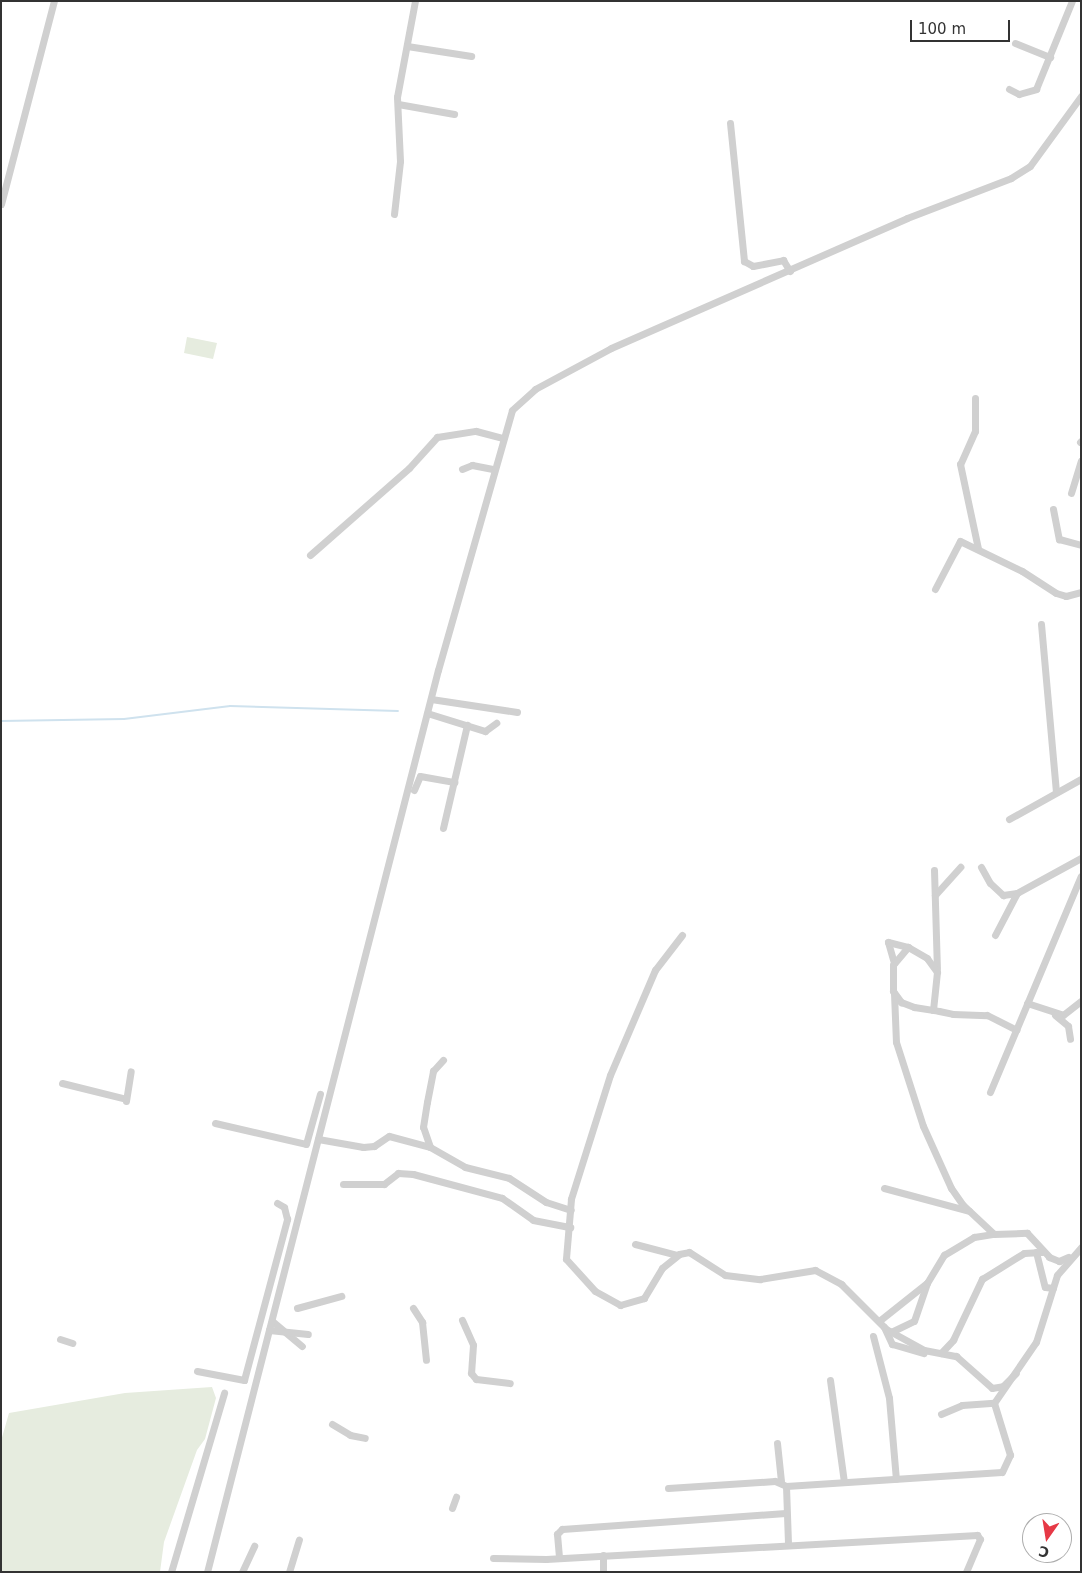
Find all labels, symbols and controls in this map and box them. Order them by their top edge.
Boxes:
scale bar [912,10,1012,42]
text: 100 m [918,20,966,38]
north arrow [1022,1513,1072,1563]
text: С [1037,1543,1051,1561]

